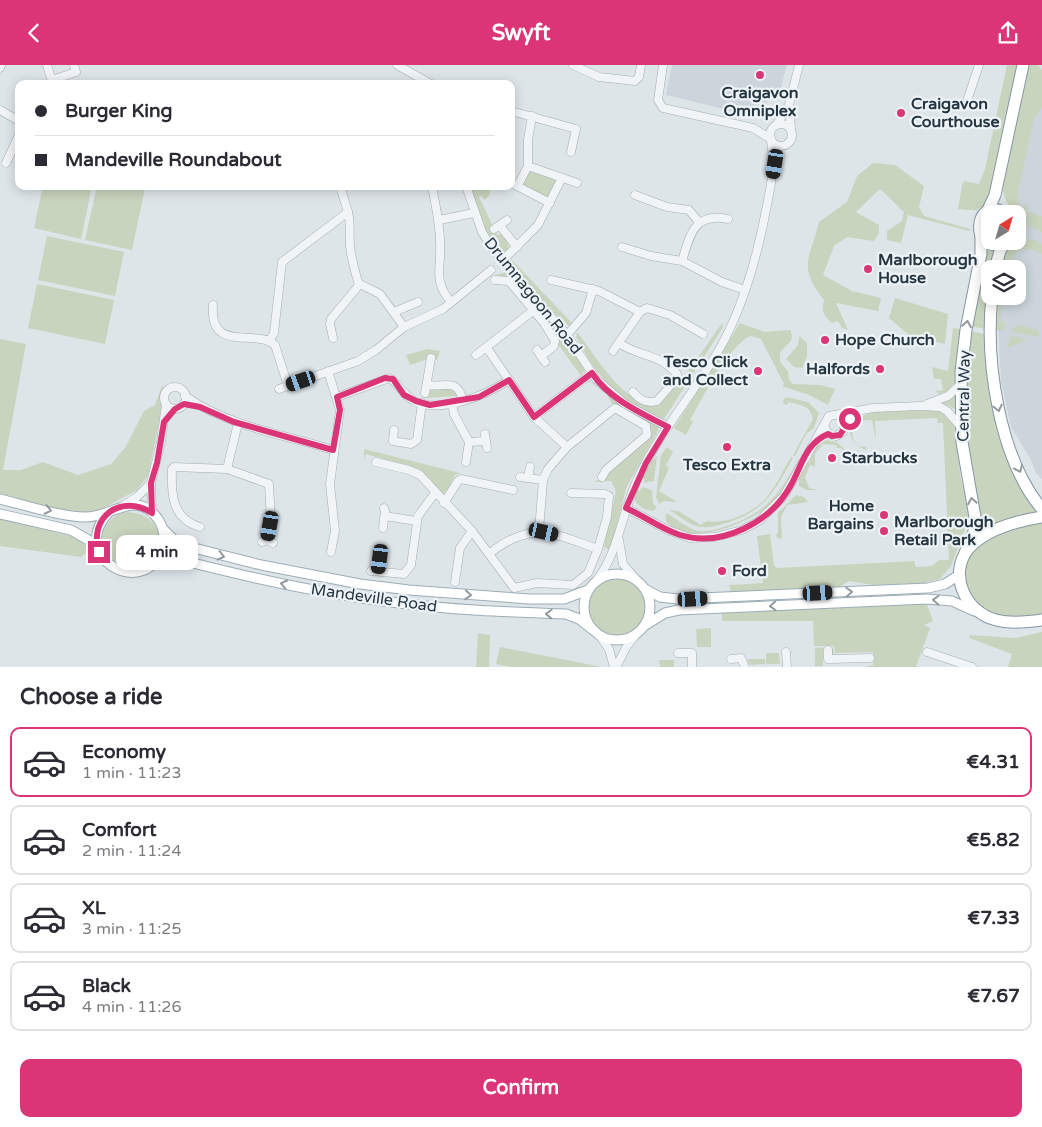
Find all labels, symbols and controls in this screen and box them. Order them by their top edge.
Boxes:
icon: back [20,19,48,47]
icon: share [994,19,1022,47]
text: Swyft [492,20,550,46]
marker: Craigavon Omniplex [754,69,766,81]
place label: Craigavon Omniplex [722,83,798,121]
place label: Craigavon Courthouse [911,94,1000,132]
text: Burger King [65,100,173,122]
marker: Craigavon Courthouse [895,107,907,119]
car [765,148,784,180]
text: Mandeville Roundabout [65,149,281,171]
north arrow [981,205,1026,250]
map controls [981,205,1026,305]
street label: Drumnagoon Road [480,233,586,359]
place label: Marlborough House [878,250,978,288]
button: layers [981,260,1026,305]
marker: Marlborough House [862,263,874,275]
one-way arrow [961,320,971,328]
place label: Hope Church [835,330,935,350]
marker: Hope Church [819,334,831,346]
street label: Central Way [953,350,975,442]
place label: Tesco Click and Collect [663,352,749,390]
place label: Halfords [806,359,870,379]
marker: Halfords [874,363,886,375]
marker: Tesco Click and Collect [752,365,764,377]
car [284,369,317,393]
one-way arrow [993,404,1003,412]
route start [839,408,861,430]
marker: Tesco Extra [721,441,733,453]
place label: Starbucks [842,448,918,468]
marker: Starbucks [826,452,838,464]
place label: Tesco Extra [682,455,771,475]
one-way arrow [1013,464,1024,473]
place label: Home Bargains [808,496,874,534]
one-way arrow [968,496,978,505]
one-way arrow [43,504,52,515]
marker: Home Bargains [878,509,890,521]
car [260,510,279,542]
place label: Marlborough Retail Park [894,512,994,550]
car [527,521,560,543]
marker: Marlborough Retail Park [878,525,890,537]
callout: 4 min [116,535,199,569]
route end [88,541,110,563]
text: 4 min [136,542,178,562]
car [370,543,389,575]
one-way arrow [217,550,226,561]
place label: Ford [732,561,767,581]
marker: Ford [716,565,728,577]
one-way arrow [279,579,288,590]
street label: Mandeville Road [310,579,438,617]
car [802,585,833,601]
one-way arrow [845,586,853,597]
one-way arrow [464,590,472,601]
car [677,591,708,607]
one-way arrow [931,594,939,605]
one-way arrow [769,601,776,611]
one-way arrow [545,608,553,619]
text: Choose a ride [20,684,163,710]
icon: car [22,740,67,785]
text: Economy [82,741,166,763]
text: €4.31 [966,751,1020,773]
text: 1 min · 11:23 [82,763,181,783]
icon: car [22,818,67,863]
text: Comfort [82,819,156,841]
text: €5.82 [967,829,1020,851]
text: 2 min · 11:24 [82,841,181,861]
icon: car [22,896,67,941]
text: XL [82,897,106,919]
text: €7.33 [967,907,1020,929]
text: 3 min · 11:25 [82,919,181,939]
icon: car [22,974,67,1019]
text: Black [82,975,131,997]
text: €7.67 [967,985,1020,1007]
text: 4 min · 11:26 [82,997,181,1017]
button: Confirm [20,1059,1022,1117]

